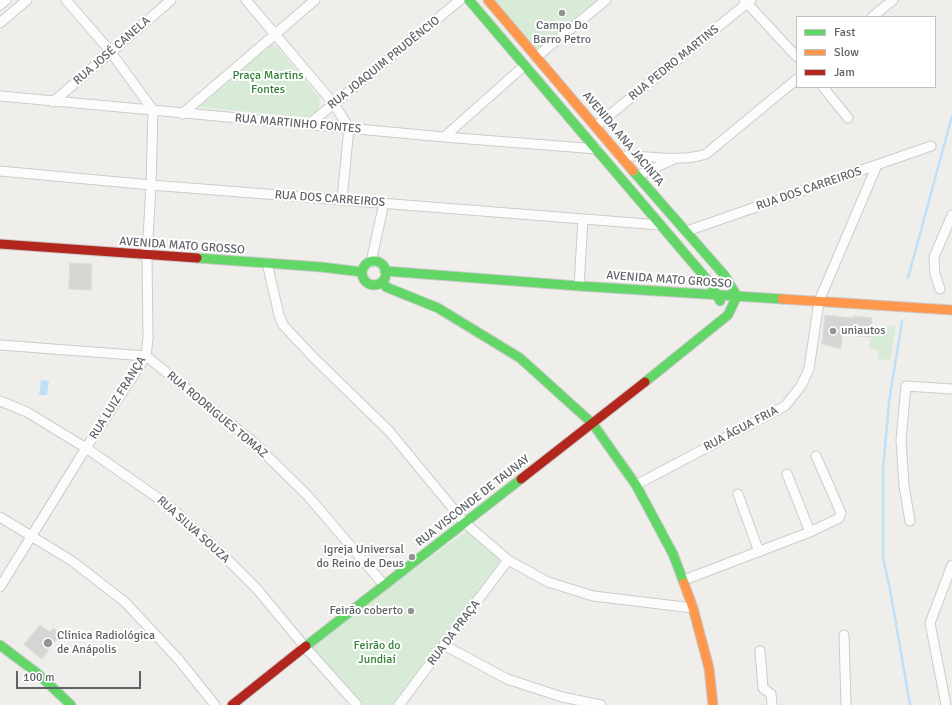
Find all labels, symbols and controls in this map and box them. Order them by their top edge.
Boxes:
marker: Campo Do Barro Petro [557,8,567,18]
street label: RUA JOAQUIM PRUDÊNCIO [325,13,443,113]
street label: RUA JOSÉ CANELA [71,14,153,88]
legend [796,16,936,88]
place label: Campo Do Barro Petro [533,19,591,47]
street label: RUA PEDRO MARTINS [626,22,722,104]
text: Fast [834,25,855,40]
text: Slow [834,45,859,60]
text: Jam [834,65,855,80]
park label: Praça Martins Fontes [232,69,304,97]
street label: AVENIDA ANA JACINTA [579,89,667,189]
street label: RUA MARTINHO FONTES [234,111,362,137]
street label: RUA DOS CARREIROS [754,164,864,214]
street label: RUA DOS CARREIROS [274,188,386,210]
street label: AVENIDA MATO GROSSO [119,234,245,258]
street label: AVENIDA MATO GROSSO [606,268,732,292]
place label: uniautos [841,324,886,338]
marker: uniautos [828,326,838,336]
street label: RUA LUIZ FRANÇA [87,354,149,442]
street label: RUA RODRIGUES TOMAZ [164,369,270,461]
street label: RUA ÁGUA FRIA [701,403,781,455]
street label: RUA VISCONDE DE TAUNAY [413,452,533,550]
street label: RUA SILVA SOUZA [154,494,232,566]
place label: Igreja Universal do Reino de Deus [316,543,404,571]
marker: Igreja Universal do Reino de Deus [407,552,417,562]
street label: RUA DA PRAÇA [425,597,483,669]
place label: Feirão coberto [329,604,403,618]
marker: Feirão coberto [406,606,416,616]
place label: Clínica Radiológica de Anápolis [57,629,155,657]
marker: Clínica Radiológica de Anápolis [42,637,54,649]
park label: Feirão do Jundiaí [353,639,401,667]
scale bar [18,663,143,689]
text: 100 m [23,670,55,685]

